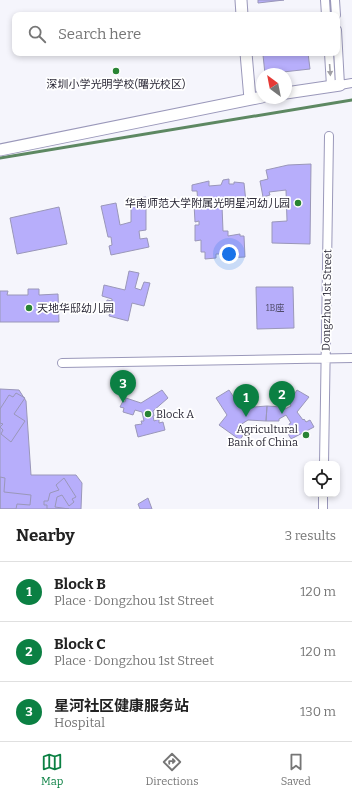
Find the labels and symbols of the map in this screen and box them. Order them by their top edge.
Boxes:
one-way arrow [327,64,334,76]
marker: 深圳小学光明学校(曙光校区) [111,66,121,76]
north arrow [256,68,292,104]
place label: 深圳小学光明学校(曙光校区) [47,78,185,91]
place label: 华南师范大学附属光明星河幼儿园 [125,197,290,210]
marker: 华南师范大学附属光明星河幼儿园 [293,198,303,208]
your location [219,244,239,264]
street label: Dongzhou 1st Street [320,249,334,351]
place label: 天地华邸幼儿园 [37,302,114,315]
marker: 天地华邸幼儿园 [24,303,34,313]
house number: 1B座 [266,303,284,313]
pin: 3 [110,370,136,403]
pin: 2 [269,381,295,414]
pin: 1 [233,384,259,417]
place label: Block A [156,408,194,421]
marker: Block A [143,409,153,419]
place label: Agricultural Bank of China [228,423,298,449]
marker: Agricultural Bank of China [301,430,311,440]

